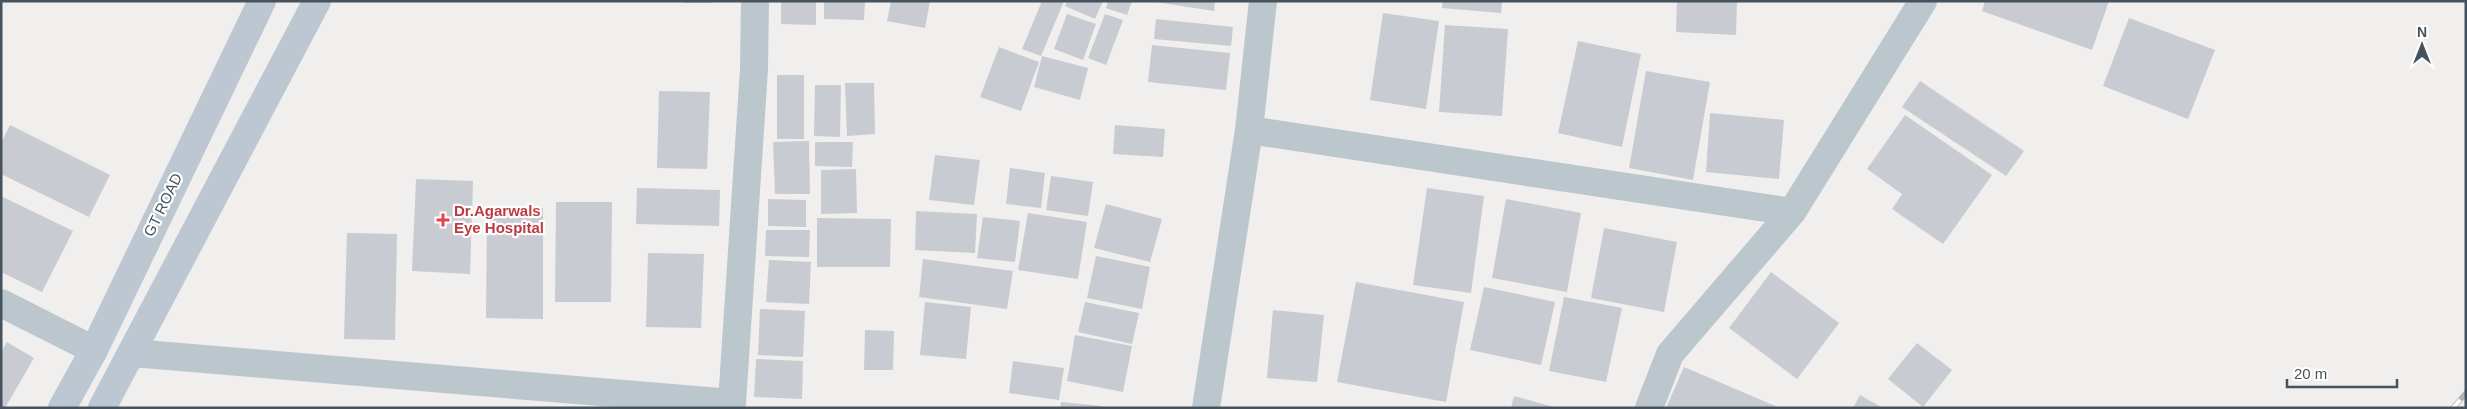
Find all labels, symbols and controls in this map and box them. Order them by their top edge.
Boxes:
north arrow [2397,20,2447,70]
text: N [2417,24,2427,40]
street label: GT ROAD [140,170,185,239]
place label: Dr.Agarwals Eye Hospital [454,202,544,236]
marker: Dr.Agarwals Eye Hospital [436,213,450,227]
scale bar [2287,356,2397,388]
text: 20 m [2294,365,2327,382]

